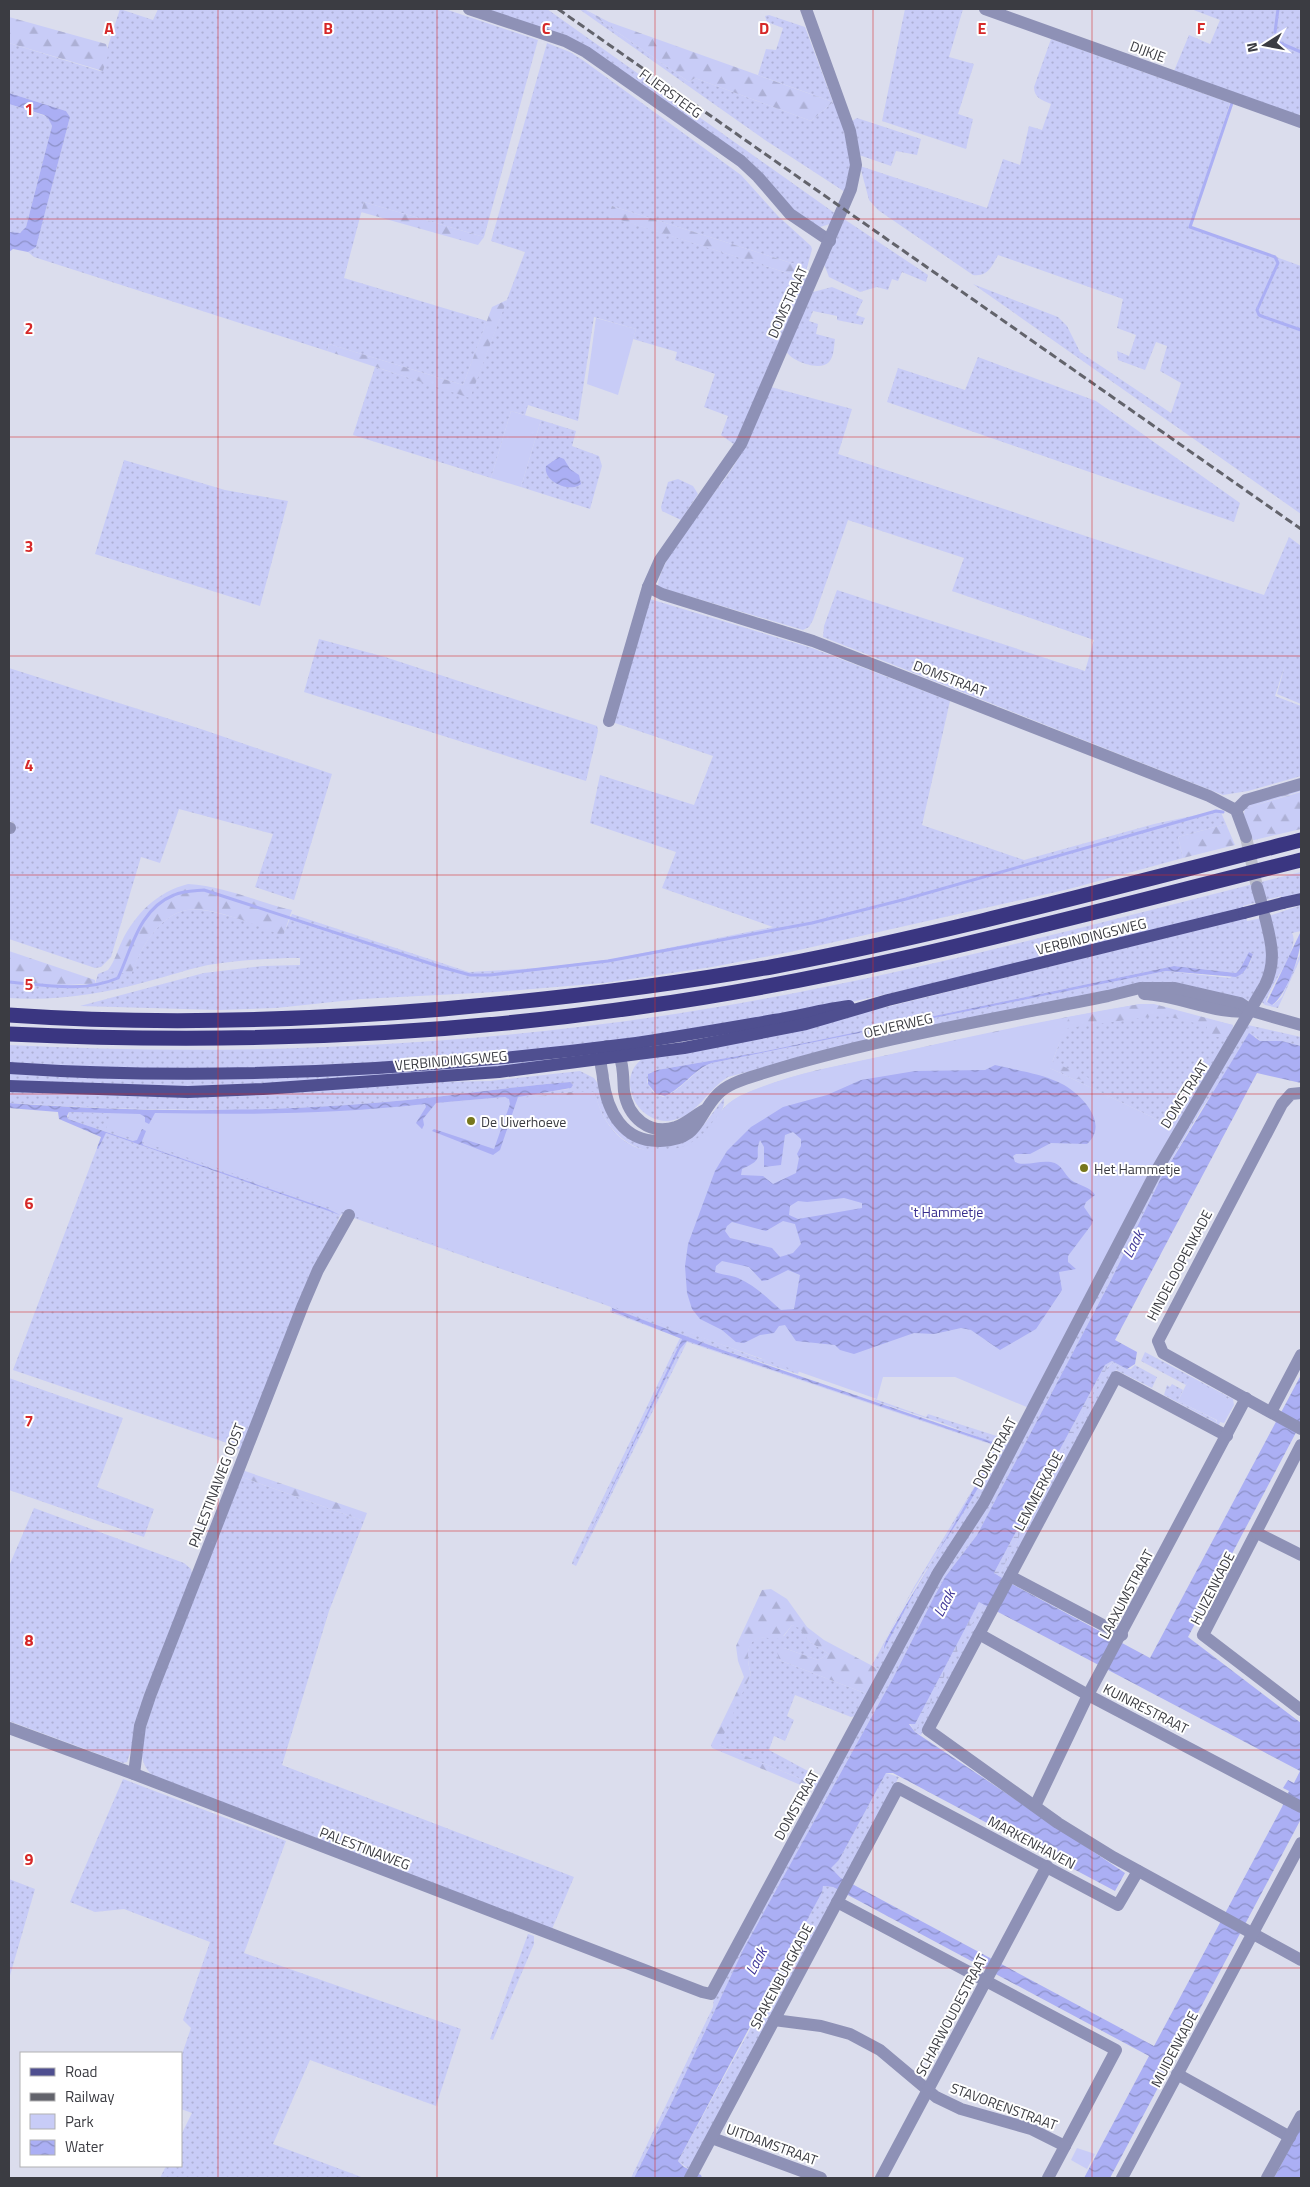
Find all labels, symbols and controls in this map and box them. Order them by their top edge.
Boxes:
text: A [104,16,114,40]
text: B [323,16,333,40]
text: C [542,16,551,40]
text: D [759,16,769,40]
text: E [978,16,987,40]
text: F [1197,16,1206,40]
north arrow [1240,20,1290,70]
street label: DIJKJE [1127,35,1169,67]
text: N [1241,41,1263,54]
street label: FLIERSTEEG [635,63,707,123]
text: 1 [25,97,33,121]
street label: DOMSTRAAT [762,262,812,341]
text: 2 [25,316,33,340]
text: 3 [25,534,33,558]
street label: DOMSTRAAT [910,654,990,702]
text: 4 [25,753,34,777]
street label: VERBINDINGSWEG [1034,912,1148,960]
text: 5 [25,972,34,996]
street label: OEVERWEG [861,1007,935,1043]
street label: VERBINDINGSWEG [394,1045,508,1075]
street label: DOMSTRAAT [1155,1055,1214,1132]
place label: De Uiverhoeve [481,1111,566,1132]
marker: De Uiverhoeve [465,1115,477,1127]
place label: Het Hammetje [1094,1158,1180,1179]
marker: Het Hammetje [1078,1162,1090,1174]
text: 6 [25,1191,34,1215]
park label: 't Hammetje [911,1201,983,1222]
street label: HINDELOOPENKADE [1141,1206,1217,1324]
water label: Laak [1116,1224,1151,1262]
text: 7 [25,1409,33,1433]
street label: DOMSTRAAT [967,1413,1022,1491]
street label: PALESTINAWEG OOST [183,1419,250,1550]
street label: LEMMERKADE [1008,1447,1068,1535]
street label: LAAXUMSTRAAT [1094,1545,1159,1643]
street label: HUIZENKADE [1185,1547,1240,1628]
water label: Laak [927,1583,962,1621]
text: 8 [25,1628,34,1652]
street label: KUINRESTRAAT [1100,1678,1193,1739]
street label: DOMSTRAAT [768,1766,824,1844]
street label: MARKENHAVEN [984,1810,1080,1874]
street label: PALESTINAWEG [317,1821,413,1875]
text: 9 [25,1847,34,1871]
street label: SPAKENBURGKADE [744,1919,818,2033]
water label: Laak [739,1941,774,1979]
street label: SCHARWOUDESTRAAT [910,1950,992,2080]
street label: MUIDENKADE [1145,2007,1203,2091]
legend [20,2052,182,2167]
text: Road [65,2060,97,2083]
street label: STAVORENSTRAAT [948,2077,1061,2135]
text: Railway [65,2085,115,2108]
text: Park [65,2110,94,2133]
street label: UITDAMSTRAAT [723,2118,821,2170]
text: Water [65,2135,104,2158]

